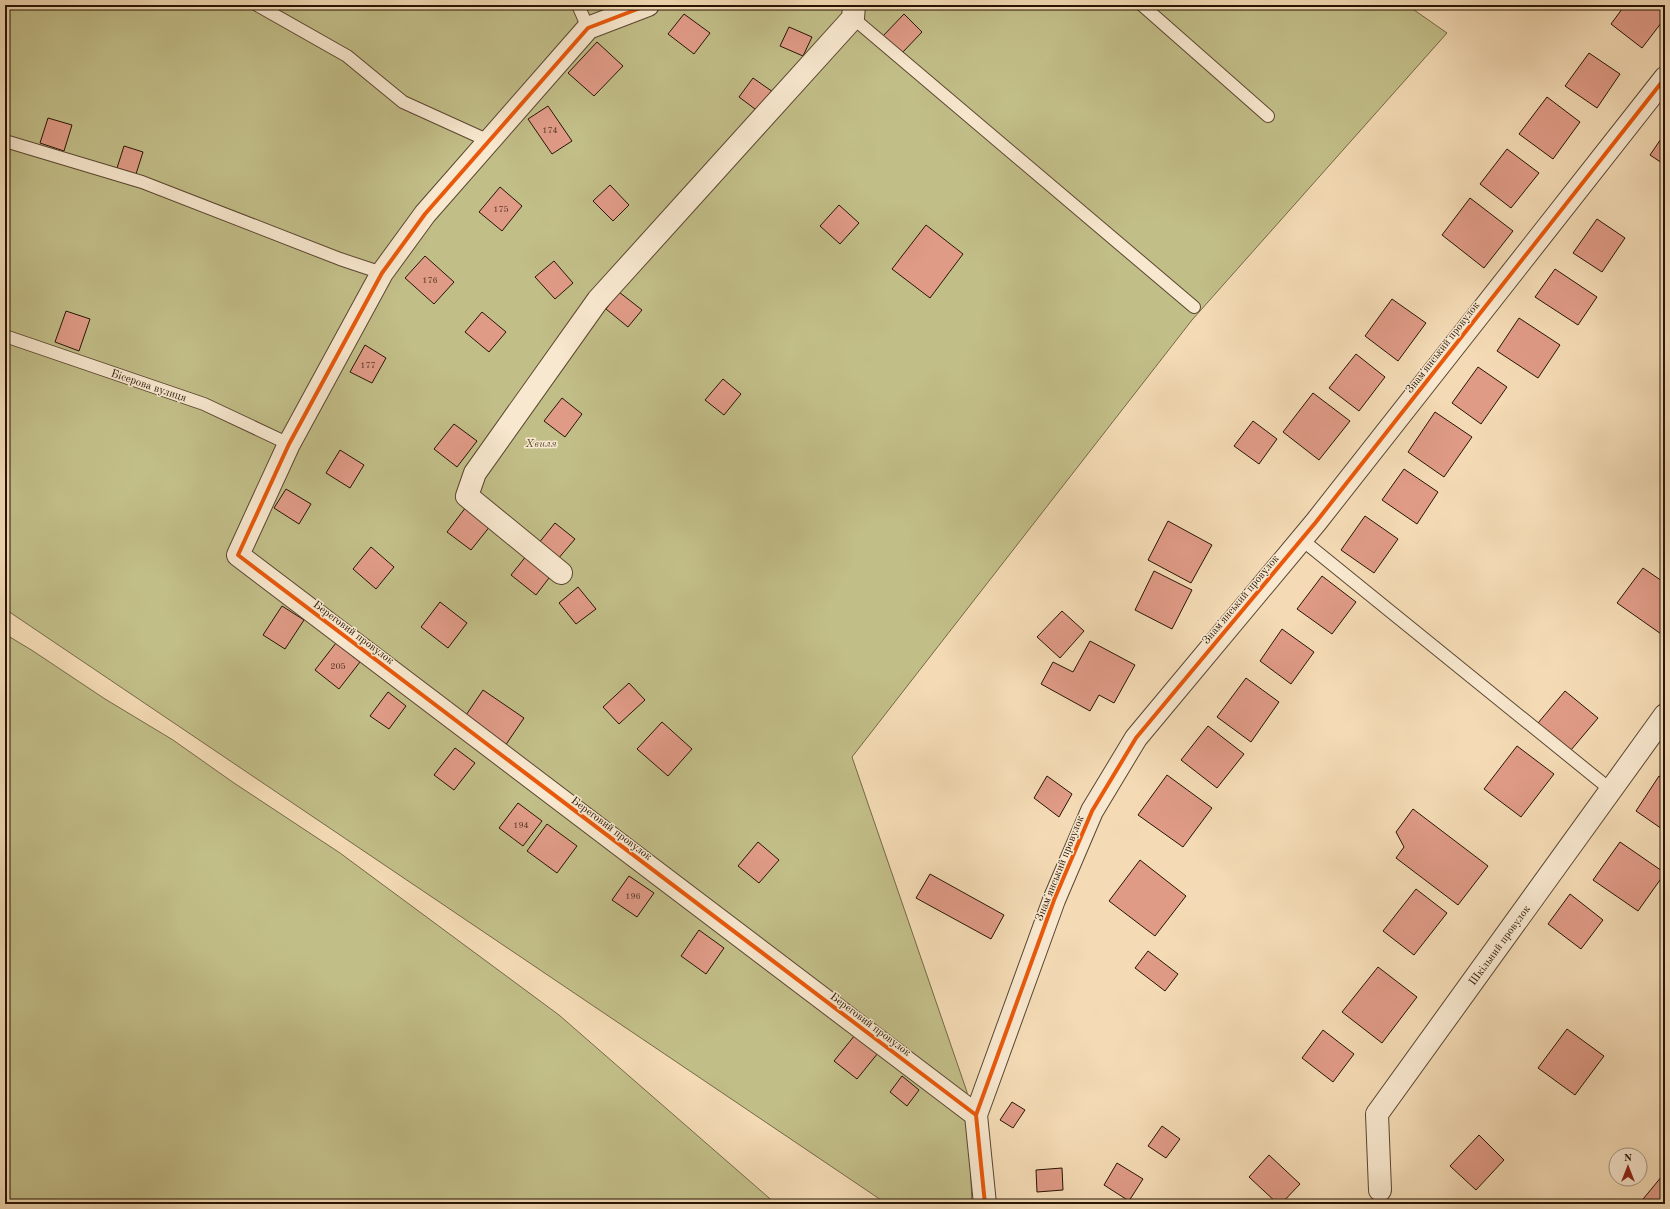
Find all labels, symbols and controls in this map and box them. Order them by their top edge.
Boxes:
house number: 174 [542,126,558,135]
house number: 175 [493,205,509,214]
house number: 176 [422,276,438,285]
street label: Знамʼянський провулок [1404,300,1482,396]
house number: 177 [360,361,376,370]
street label: Бісерова вулиця [109,368,188,405]
park label: Хвиля [525,439,557,450]
street label: Знамʼянський провулок [1201,553,1282,647]
street label: Береговий провулок [311,599,396,667]
house number: 205 [330,662,346,671]
street label: Береговий провулок [569,795,654,863]
street label: Знамʼянський провулок [1034,814,1087,923]
house number: 194 [513,821,529,830]
house number: 196 [625,892,641,901]
street label: Шкільний провулок [1468,903,1533,988]
street label: Береговий провулок [828,991,913,1059]
north arrow [1608,1147,1648,1187]
text: N [1624,1153,1633,1164]

